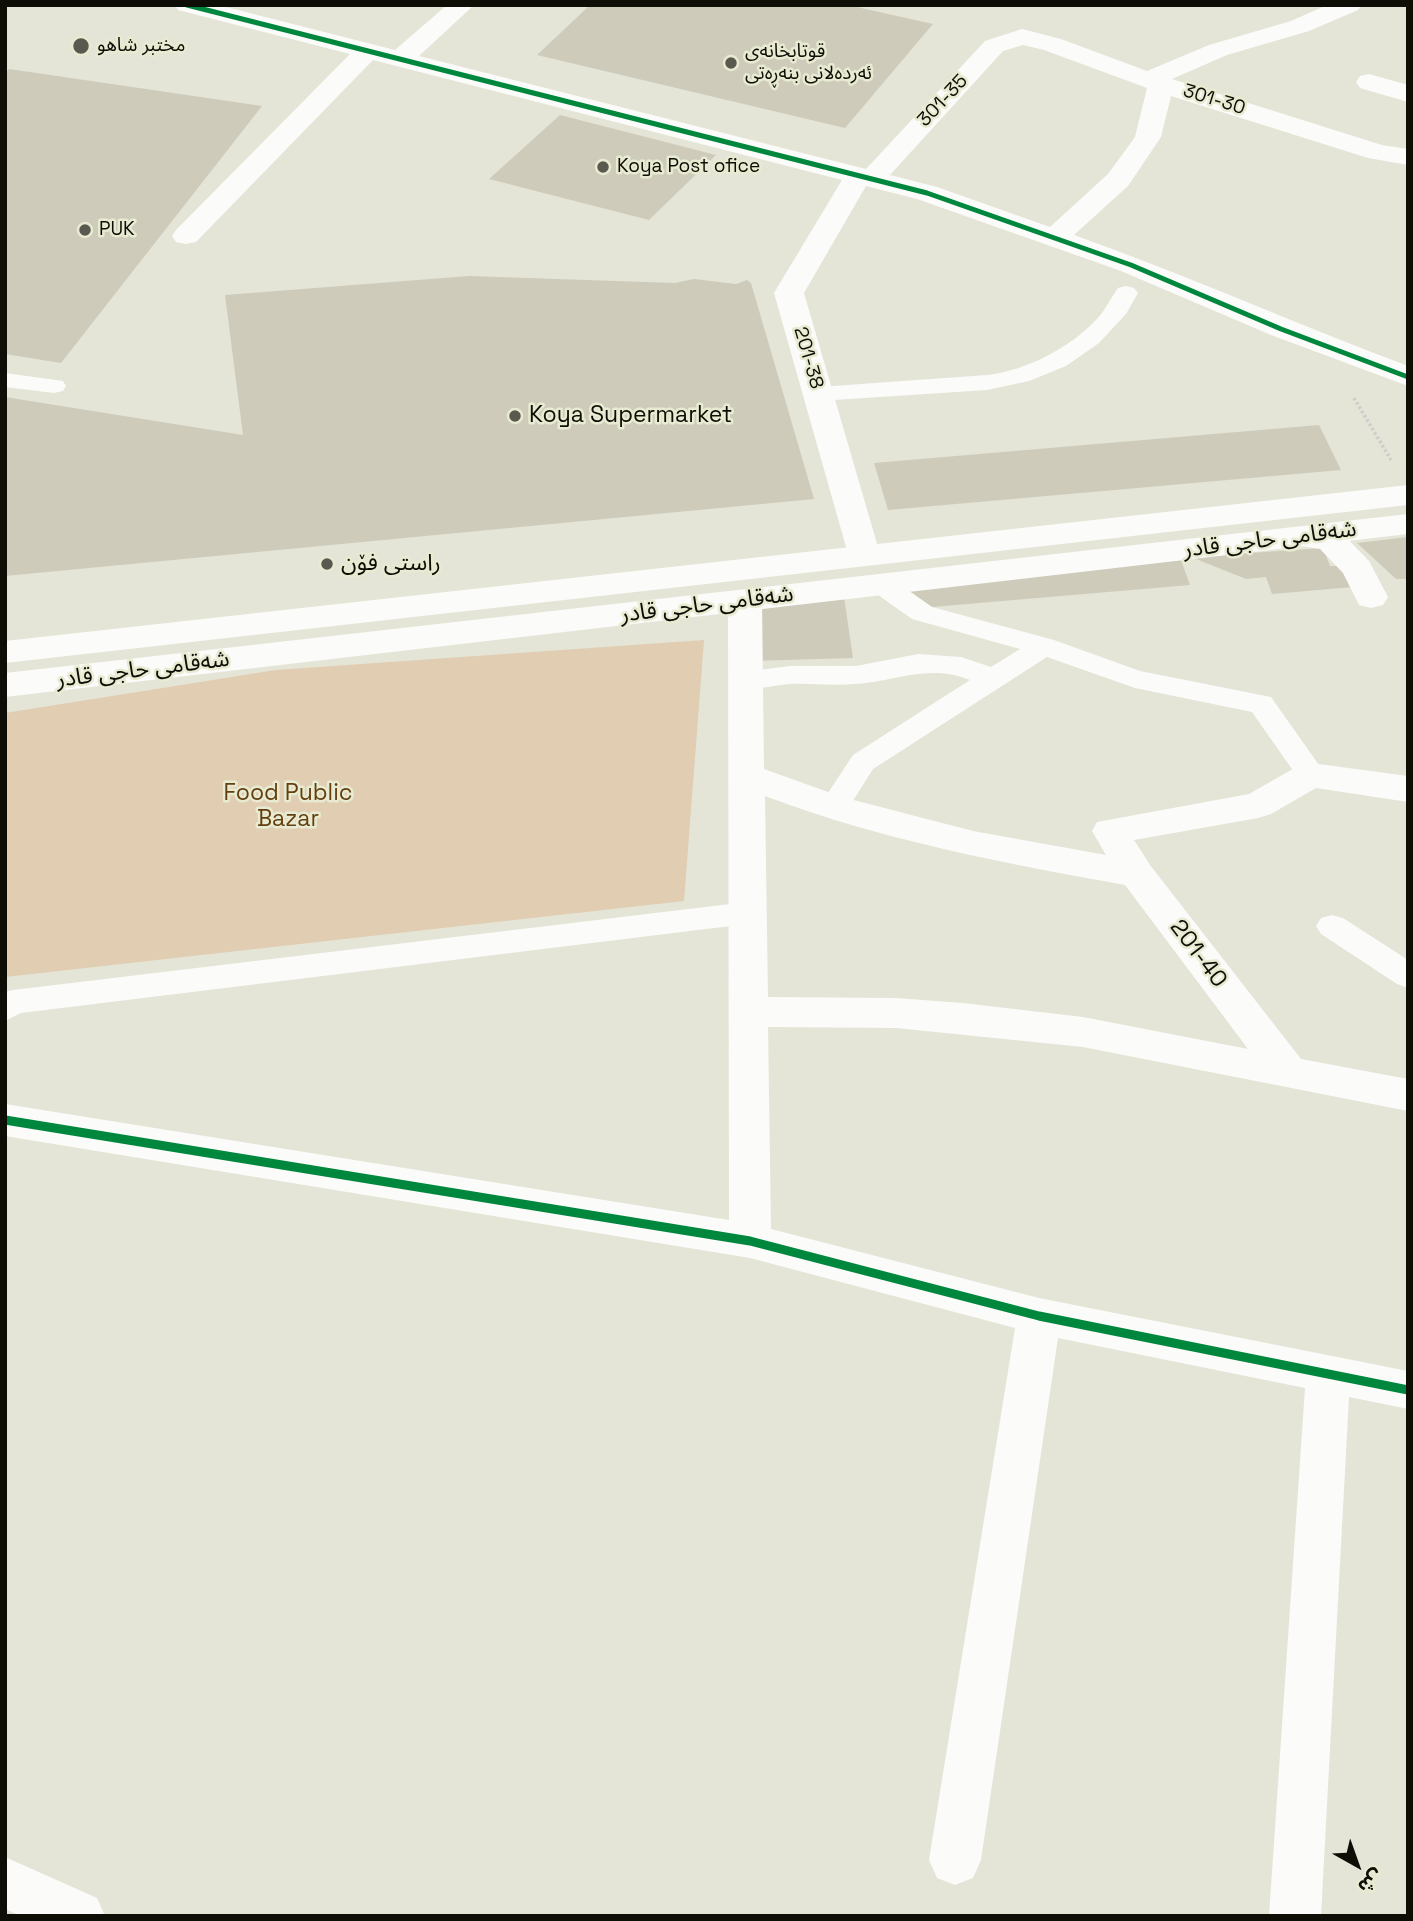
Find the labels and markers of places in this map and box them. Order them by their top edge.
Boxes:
place label: مختبر شاهو [97,35,185,57]
marker: مختبر شاهو [71,36,91,56]
place label: قوتابخانه‌ی ئه‌رده‌لانی بنه‌ڕه‌تی [745,41,872,85]
marker: قوتابخانه‌ی ئه‌رده‌لانی بنه‌ڕه‌تی [723,55,739,71]
place label: Koya Post ofice [617,156,760,178]
marker: Koya Post ofice [595,159,611,175]
place label: PUK [99,219,135,241]
marker: PUK [77,222,93,238]
place label: Koya Supermarket [529,402,732,430]
marker: Koya Supermarket [507,408,523,424]
place label: راستى فۆن [341,550,441,578]
marker: راستى فۆن [319,556,335,572]

